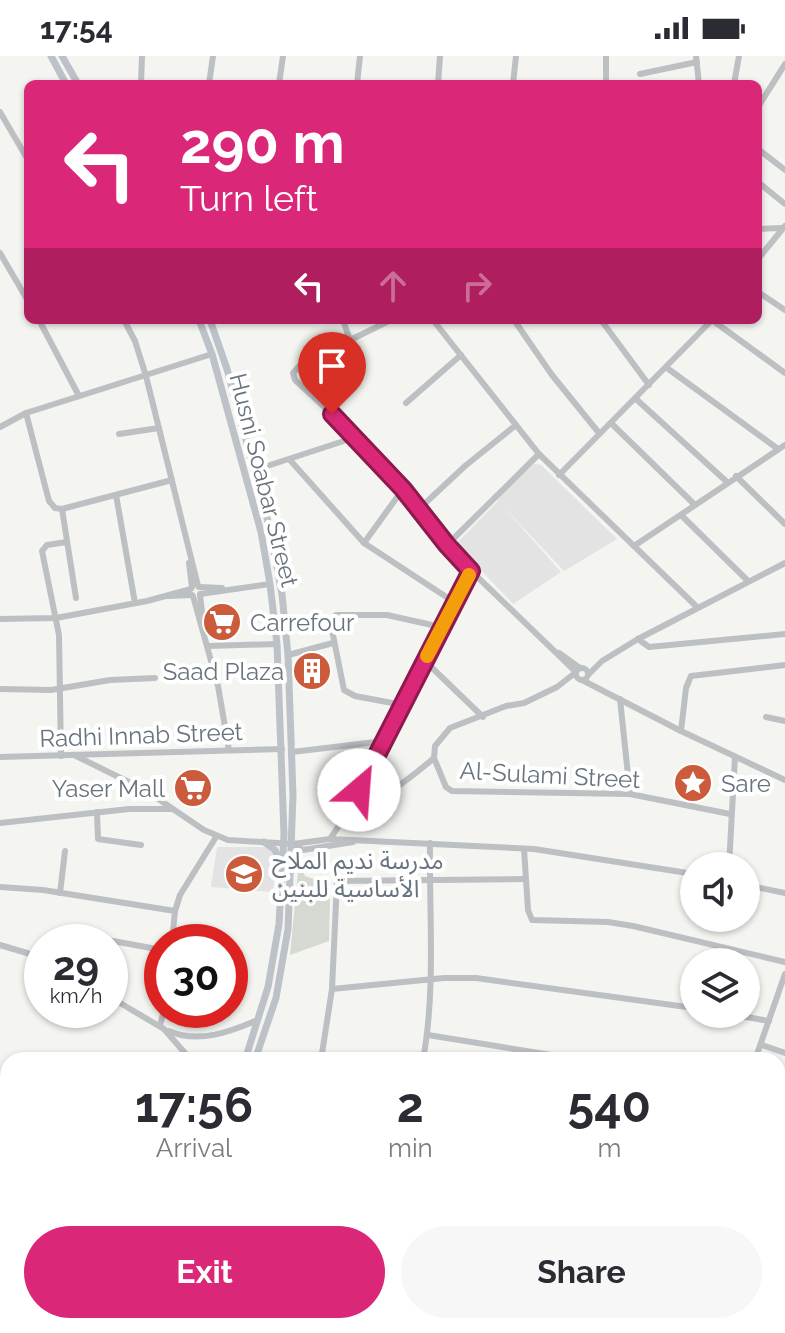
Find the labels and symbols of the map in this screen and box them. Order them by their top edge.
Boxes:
pin [298,332,366,414]
street label: Husni Soabar Street [223,370,305,590]
supermarket icon: Carrefour [201,601,243,643]
place label: Carrefour [250,608,355,637]
building icon: Saad Plaza [291,650,333,692]
place label: Saad Plaza [163,657,284,686]
street label: Radhi Innab Street [39,717,243,753]
position arrow [317,748,401,832]
street label: Al-Sulami Street [459,756,641,794]
place icon: Sare [672,762,714,804]
supermarket icon: Yaser Mall [172,767,214,809]
place label: Sare [721,769,771,798]
place label: Yaser Mall [52,774,165,803]
place label: مدرسة نديم الملاح الأساسية للبنين [272,846,444,903]
school or university icon: مدرسة نديم الملاح الأساسية للبنين [223,853,265,895]
speed limit sign: 30 [144,924,248,1028]

